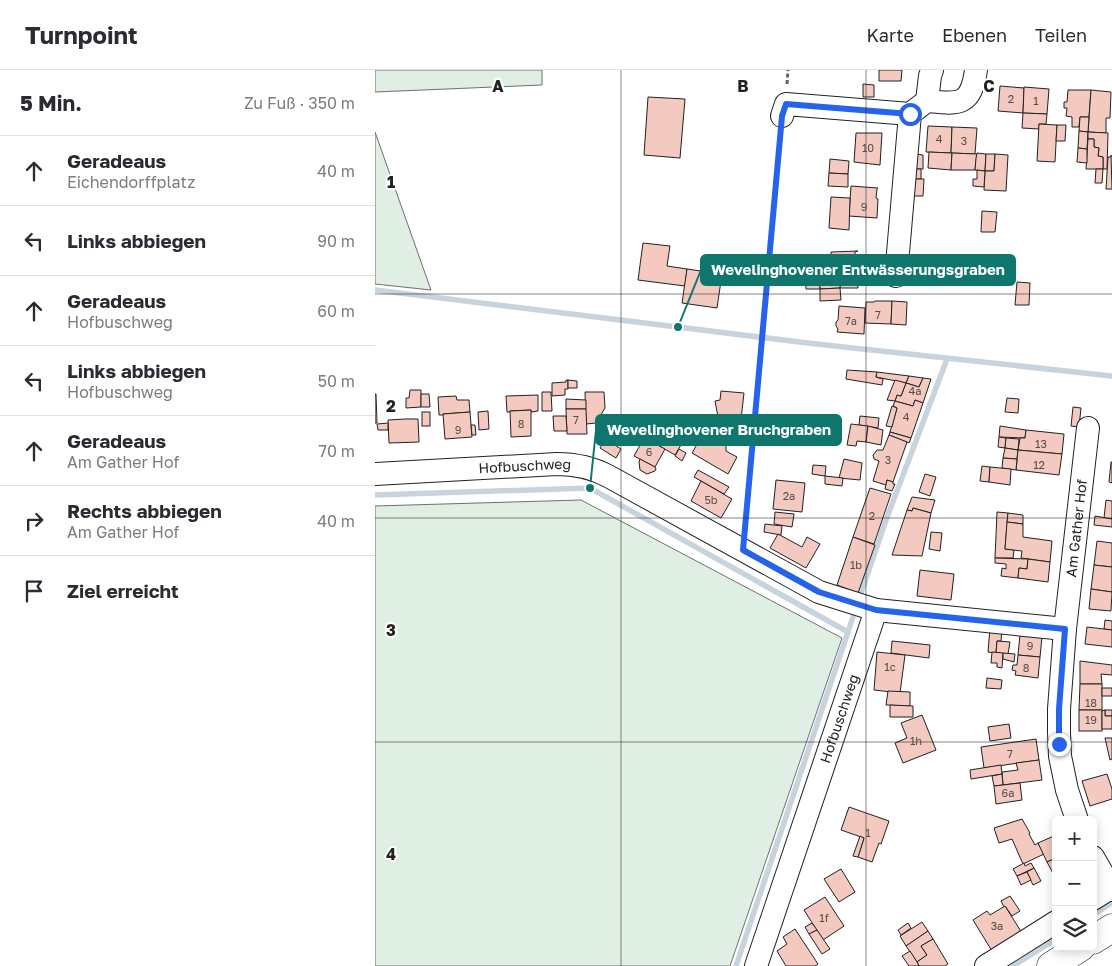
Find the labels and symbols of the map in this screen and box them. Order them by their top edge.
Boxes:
text: A [492,76,504,96]
text: B [737,76,749,96]
text: C [983,76,995,96]
house number: 2 [1008,92,1014,105]
house number: 1 [1033,94,1039,107]
route start [899,103,922,126]
house number: 4 [936,132,943,145]
house number: 3 [961,134,967,147]
house number: 10 [862,141,874,154]
text: 1 [387,172,395,192]
house number: 9 [861,200,867,213]
callout: Wevelinghovener Entwässerungsgraben [701,255,1015,285]
text: Wevelinghovener Entwässerungsgraben [711,260,1005,278]
house number: 7 [875,308,881,321]
house number: 7a [845,314,857,327]
house number: 4a [909,384,921,397]
text: 2 [386,396,396,416]
house number: 4 [903,410,910,423]
house number: 7 [573,413,579,426]
callout: Wevelinghovener Bruchgraben [596,415,841,445]
house number: 8 [518,417,525,430]
text: Wevelinghovener Bruchgraben [607,420,831,438]
house number: 9 [455,423,461,436]
house number: 13 [1035,437,1047,450]
house number: 6 [646,445,653,458]
house number: 3 [885,453,891,466]
street label: Hofbuschweg [478,455,572,476]
house number: 12 [1033,458,1045,471]
street label: Am Gather Hof [1062,478,1090,578]
house number: 2a [783,489,795,502]
house number: 5b [704,493,718,506]
house number: 2 [869,509,875,522]
house number: 1b [850,558,862,571]
text: 3 [386,620,396,640]
house number: 9 [1027,639,1033,652]
house number: 1c [884,660,896,673]
house number: 8 [1023,661,1030,674]
street label: Hofbuschweg [816,672,862,765]
house number: 18 [1085,696,1097,709]
house number: 19 [1085,713,1097,726]
route end [1048,733,1071,756]
house number: 1h [910,734,922,747]
house number: 7 [1007,747,1013,760]
house number: 6a [1002,786,1014,799]
house number: 1 [865,826,871,839]
text: 4 [386,844,396,864]
house number: 1f [819,911,829,924]
house number: 3a [991,919,1003,932]

